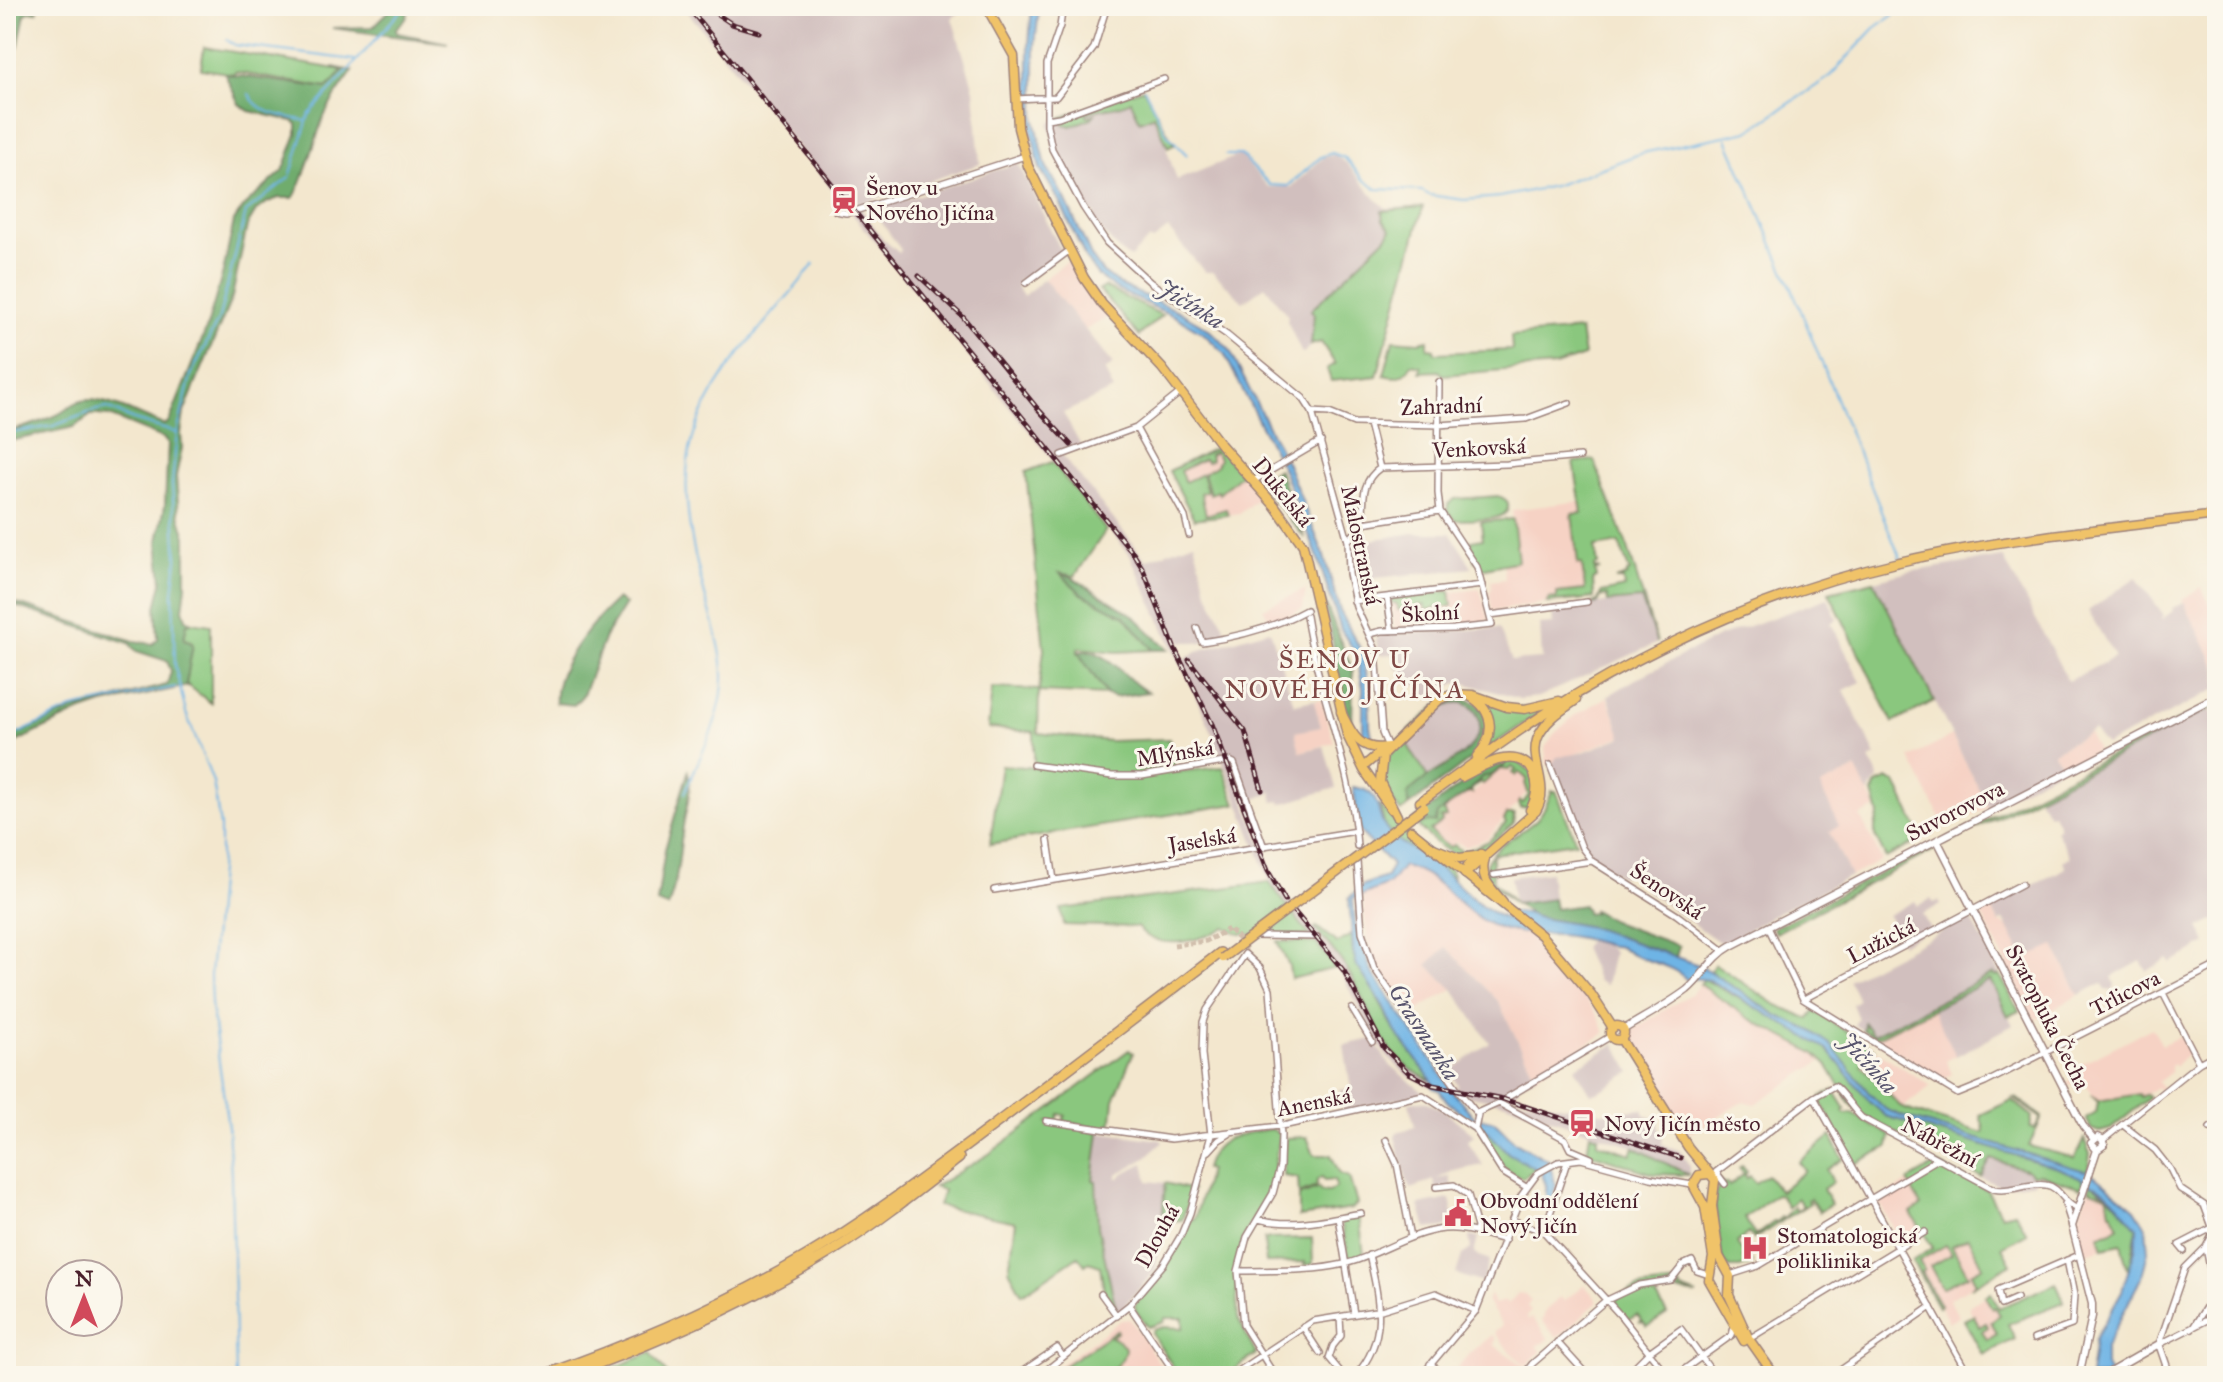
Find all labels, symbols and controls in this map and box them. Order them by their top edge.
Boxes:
place label: Šenov u Nového Jičína [866,174,995,226]
station icon: Šenov u Nového Jičína [829,185,859,215]
water label: Jičínka [1150,271,1230,336]
street label: Zahradní [1400,391,1483,421]
street label: Venkovská [1430,432,1527,464]
street label: Dukelská [1247,452,1320,533]
street label: Malostranská [1335,483,1387,608]
street label: Školní [1400,598,1460,628]
district label: ŠENOV U NOVÉHO JIČÍNA [1225,643,1465,705]
street label: Mlýnská [1134,733,1216,772]
street label: Suvorovova [1901,775,2009,847]
street label: Jaselská [1164,821,1239,859]
street label: Šenovská [1625,857,1709,926]
street label: Lužická [1842,912,1920,970]
street label: Svatopluka Čecha [2000,940,2096,1095]
street label: Trlicova [2086,964,2165,1022]
water label: Grasmanka [1382,978,1466,1086]
water label: Jičínka [1832,1024,1905,1100]
street label: Anenská [1274,1081,1354,1123]
station icon: Nový Jičín město [1567,1108,1597,1138]
place label: Nový Jičín město [1604,1110,1761,1137]
street label: Nábřežní [1897,1110,1984,1174]
place label: Obvodní oddělení Nový Jičín [1480,1187,1639,1239]
public building icon: Obvodní oddělení Nový Jičín [1443,1198,1473,1228]
street label: Dlouhá [1129,1199,1186,1272]
place label: Stomatologická poliklinika [1776,1222,1918,1274]
hospital icon: Stomatologická poliklinika [1740,1233,1770,1263]
north arrow [44,1258,124,1338]
text: N [75,1265,94,1292]

